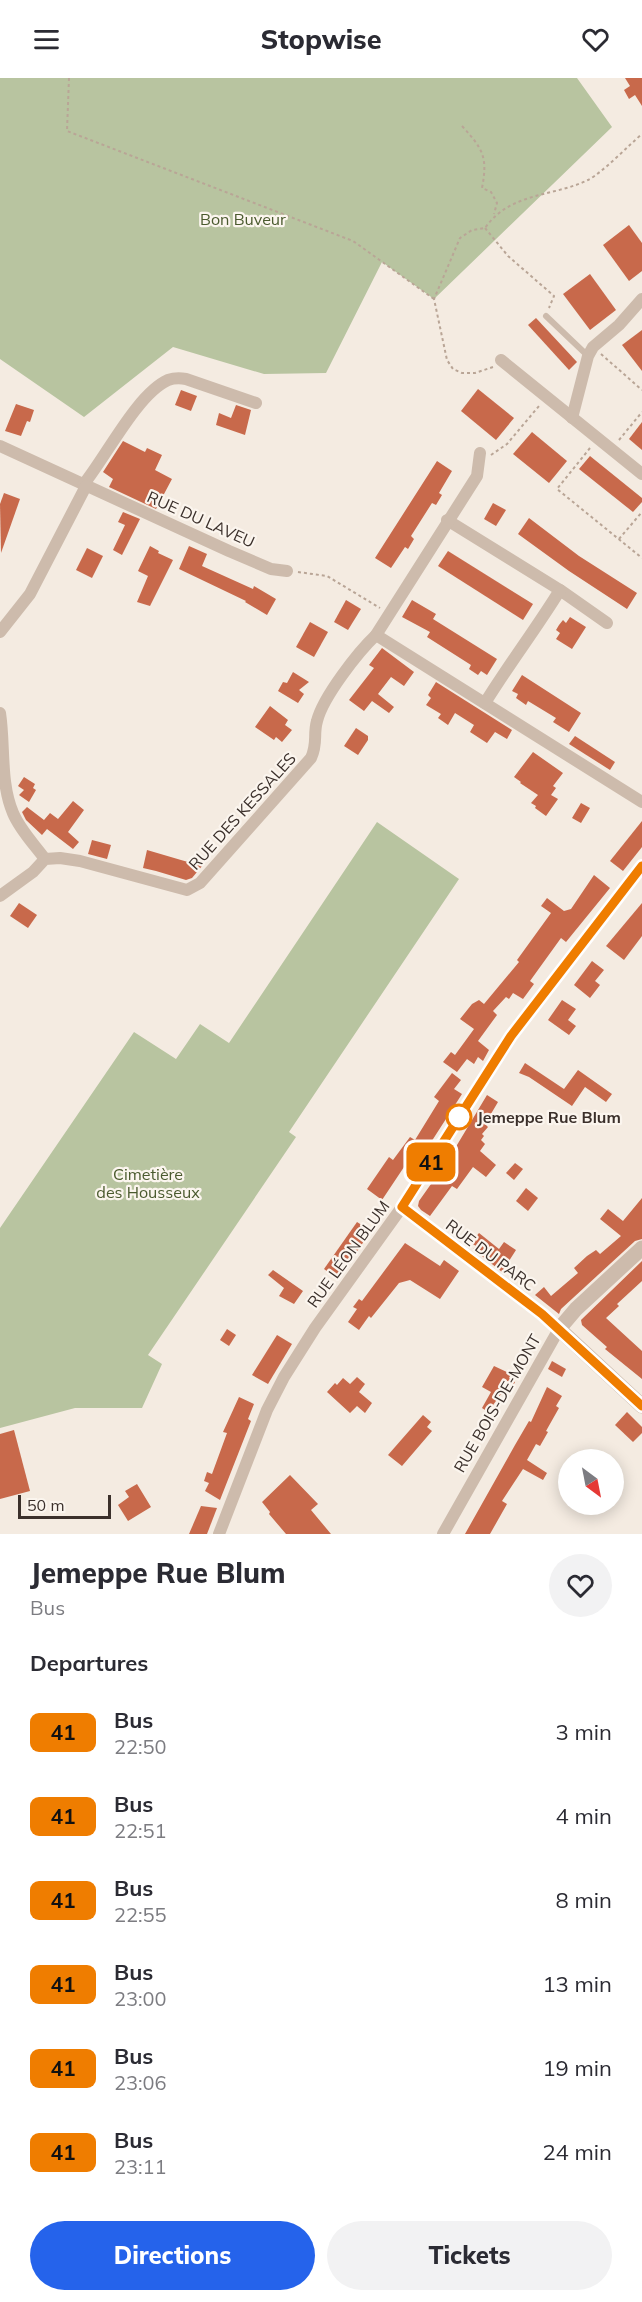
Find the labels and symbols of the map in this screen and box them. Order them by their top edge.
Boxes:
park label: Bon Buveur [200,209,286,229]
street label: RUE DU LAVEU [144,486,258,552]
street label: RUE DES KESSALES [184,748,300,874]
marker: Jemeppe Rue Blum [446,1104,472,1130]
place label: Jemeppe Rue Blum [477,1107,621,1127]
line badge: 41 [404,1142,458,1182]
park label: Cimetière des Housseux [96,1164,200,1202]
street label: RUE LÉON BLUM [302,1197,394,1311]
street label: RUE DU PARC [442,1215,540,1295]
street label: RUE BOIS-DE-MONT [449,1330,545,1476]
north arrow [558,1449,624,1515]
scale bar [18,1492,111,1520]

